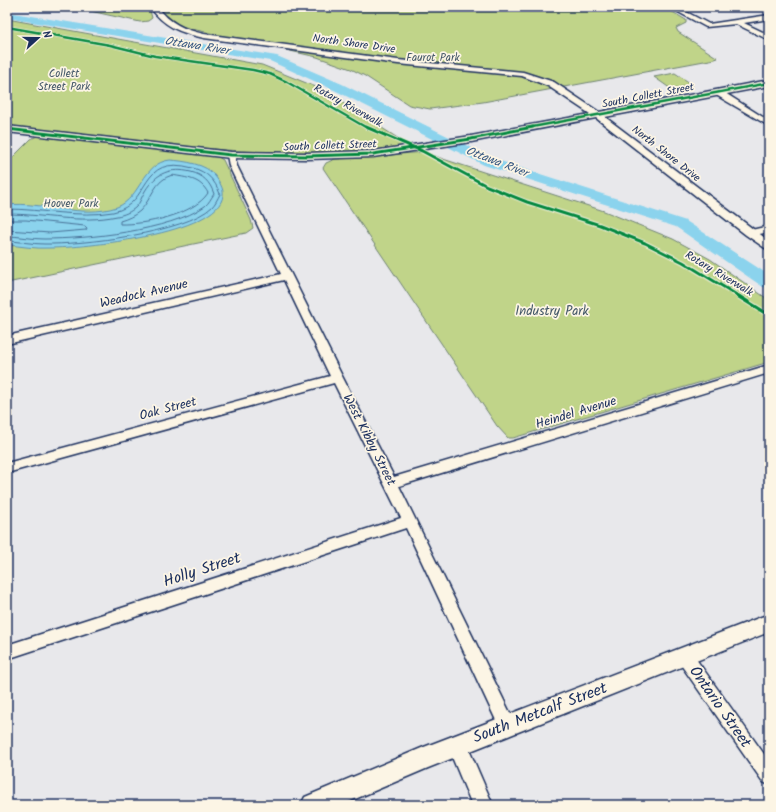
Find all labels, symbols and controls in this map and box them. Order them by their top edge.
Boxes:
north arrow [18,18,58,58]
text: N [37,28,56,41]
street label: North Shore Drive [311,29,397,59]
water label: Ottawa River [163,32,234,61]
park label: Faurot Park [406,49,461,67]
park label: Collett Street Park [38,65,91,96]
street label: South Collett Street [600,78,696,114]
street label: Rotary Riverwalk [310,80,387,133]
street label: North Shore Drive [628,121,704,187]
street label: South Collett Street [283,135,378,157]
water label: Ottawa River [463,141,534,184]
park label: Hoover Park [44,195,99,213]
street label: Rotary Riverwalk [681,247,757,302]
street label: Weadock Avenue [98,274,190,314]
park label: Industry Park [515,301,590,322]
street label: West Kibby Street [337,390,402,490]
street label: Oak Street [137,391,200,427]
street label: Heindel Avenue [533,391,619,435]
street label: Holly Street [160,545,245,594]
street label: Ontario Street [682,661,758,754]
street label: South Metcalf Street [469,676,612,750]

